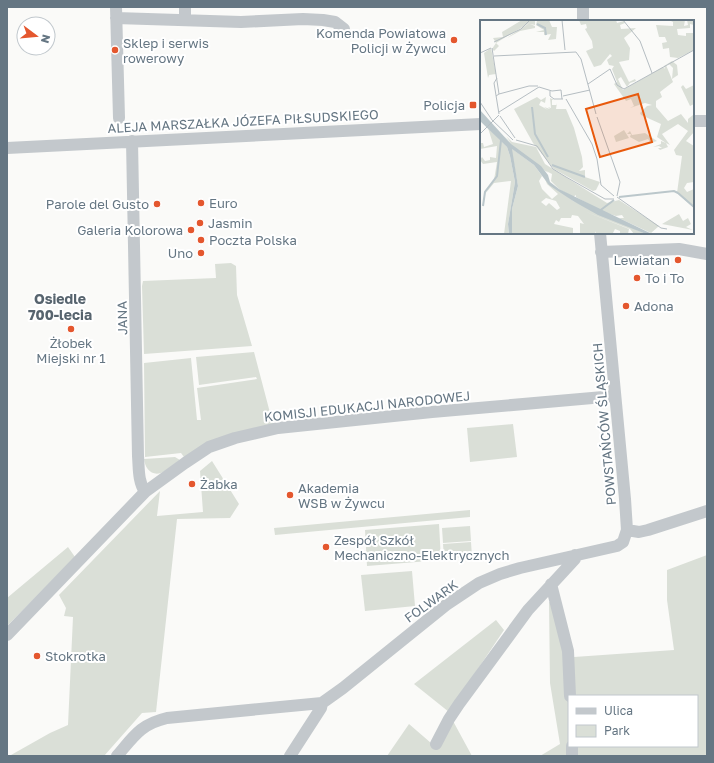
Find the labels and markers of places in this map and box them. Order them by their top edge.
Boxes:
place label: Komenda Powiatowa Policji w Żywcu [316,25,446,56]
place label: Sklep i serwis rowerowy [123,35,209,66]
marker: Komenda Powiatowa Policji w Żywcu [449,35,459,45]
marker: Sklep i serwis rowerowy [110,45,120,55]
place label: Policja [423,97,465,113]
marker: Policja [468,100,478,110]
place label: Euro [209,195,238,211]
place label: Parole del Gusto [46,196,149,212]
marker: Euro [196,198,206,208]
marker: Parole del Gusto [152,199,162,209]
place label: Jasmin [208,215,252,231]
marker: Jasmin [195,218,205,228]
place label: Galeria Kolorowa [77,222,183,238]
marker: Galeria Kolorowa [186,225,196,235]
place label: Poczta Polska [209,232,297,248]
marker: Poczta Polska [196,235,206,245]
place label: Uno [168,245,193,261]
marker: Uno [196,248,206,258]
place label: Lewiatan [614,252,670,268]
marker: Lewiatan [673,255,683,265]
place label: To i To [645,270,685,286]
marker: To i To [632,273,642,283]
place label: Adona [634,298,674,314]
marker: Adona [621,301,631,311]
marker: Żłobek Miejski nr 1 [66,324,76,334]
place label: Żłobek Miejski nr 1 [36,335,106,366]
place label: Żabka [200,476,238,492]
marker: Żabka [187,479,197,489]
place label: Akademia WSB w Żywcu [298,480,385,511]
marker: Akademia WSB w Żywcu [285,490,295,500]
place label: Zespół Szkół Mechaniczno-Elektrycznych [334,532,509,563]
marker: Zespół Szkół Mechaniczno-Elektrycznych [321,542,331,552]
place label: Stokrotka [45,648,106,664]
marker: Stokrotka [32,651,42,661]

